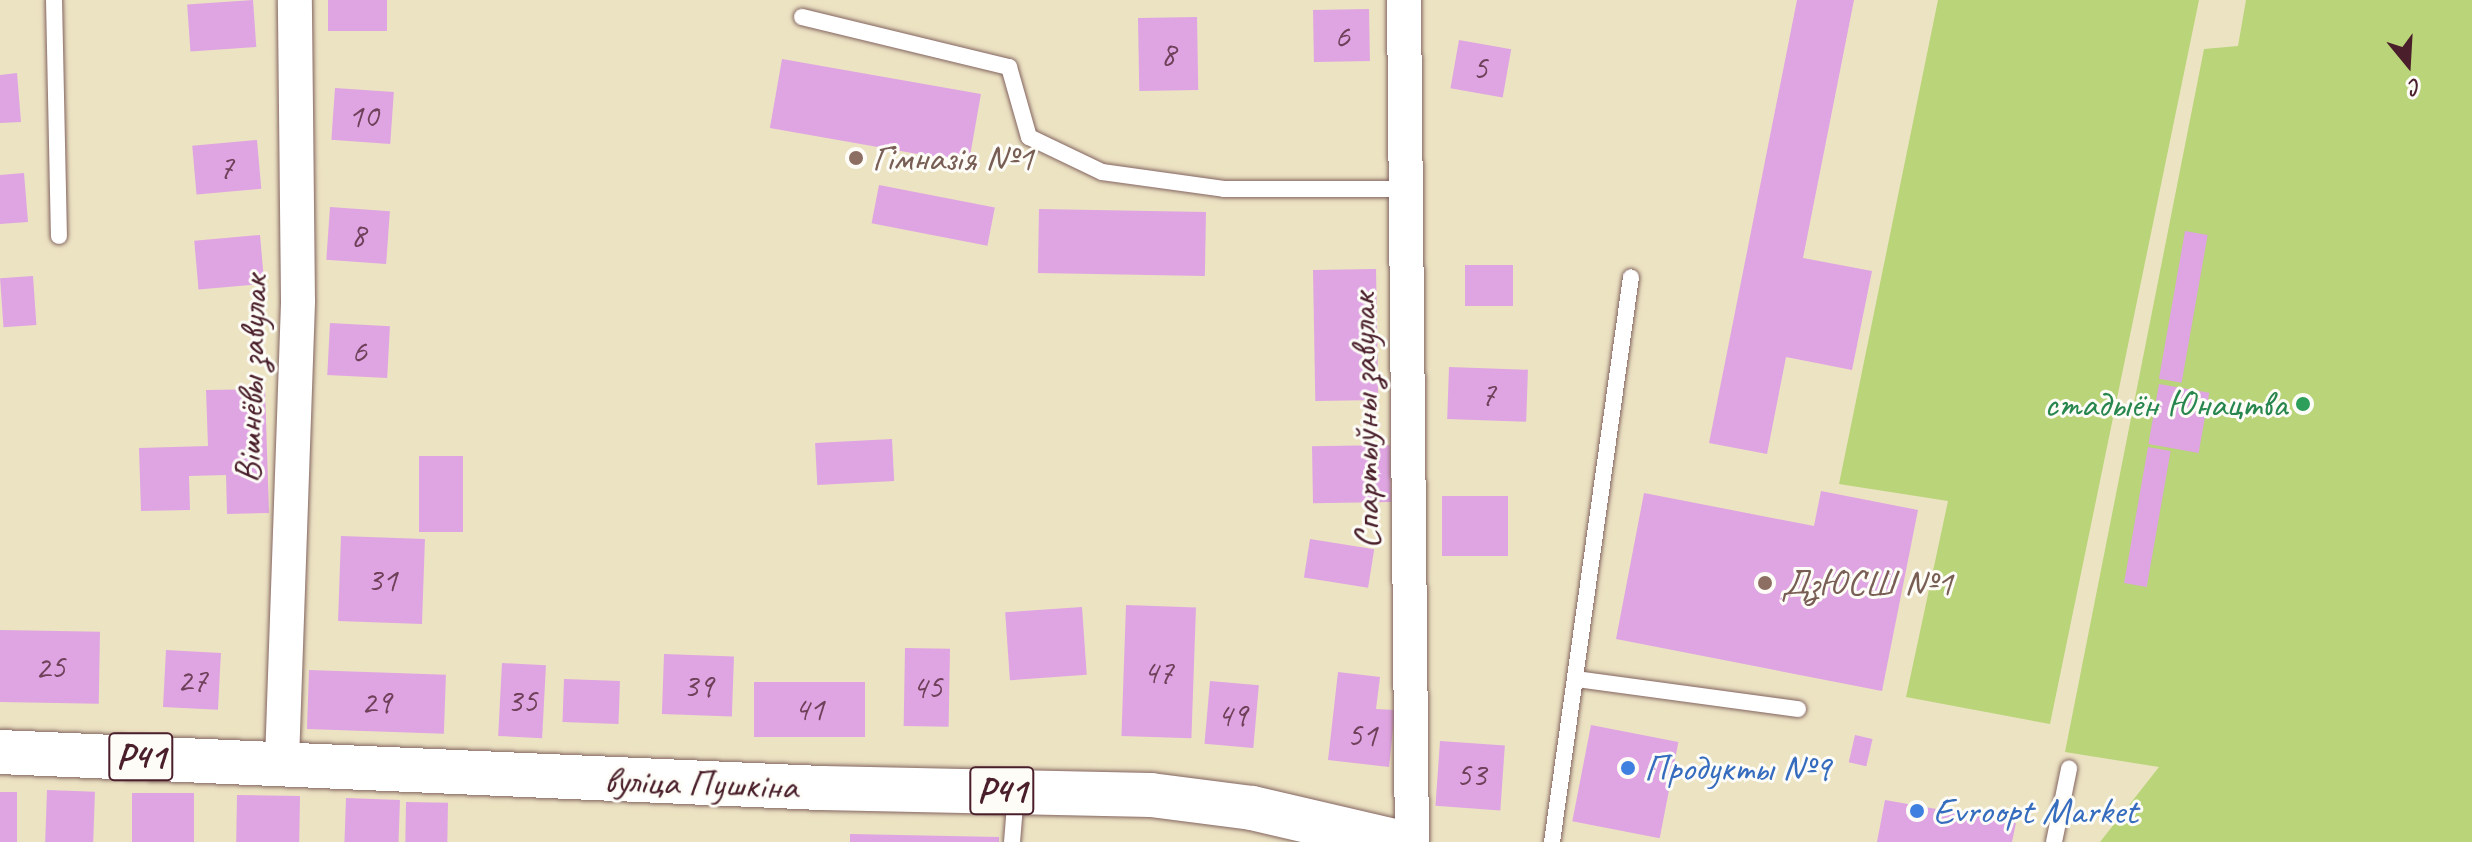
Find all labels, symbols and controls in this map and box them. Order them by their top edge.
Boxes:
house number: 6 [1334,16,1350,56]
north arrow [2368,24,2448,104]
house number: 8 [1160,34,1176,74]
house number: 5 [1472,48,1488,88]
text: С [2406,72,2425,102]
house number: 10 [348,96,378,136]
place label: Гімназія №1 [872,135,1034,181]
house number: 7 [218,147,234,187]
marker: Гімназія №1 [847,149,865,167]
house number: 8 [350,215,366,255]
street label: Вішнёвы завулак [225,274,277,484]
street label: Спартыўны завулак [1340,292,1390,550]
house number: 6 [351,331,367,371]
house number: 7 [1480,374,1496,414]
place label: стадыён Юнацтва [2042,381,2287,427]
marker: стадыён Юнацтва [2294,395,2312,413]
house number: 31 [367,560,397,600]
place label: ДзЮСШ №1 [1781,560,1953,606]
marker: ДзЮСШ №1 [1756,574,1774,592]
house number: 25 [35,647,65,687]
house number: 47 [1143,652,1173,692]
house number: 27 [177,660,207,700]
house number: 39 [683,666,713,706]
house number: 45 [912,667,942,707]
house number: 35 [507,681,537,721]
house number: 29 [361,682,391,722]
house number: 41 [794,689,824,729]
house number: 49 [1217,695,1247,735]
house number: 51 [1347,715,1377,755]
road number: Р41 [107,725,175,789]
place label: Продукты №9 [1644,745,1831,791]
house number: 53 [1456,755,1486,795]
street label: вуліца Пушкіна [602,757,800,809]
road number: Р41 [968,759,1036,823]
marker: Продукты №9 [1619,759,1637,777]
place label: Evroopt Market [1933,788,2138,834]
marker: Evroopt Market [1908,802,1926,820]

